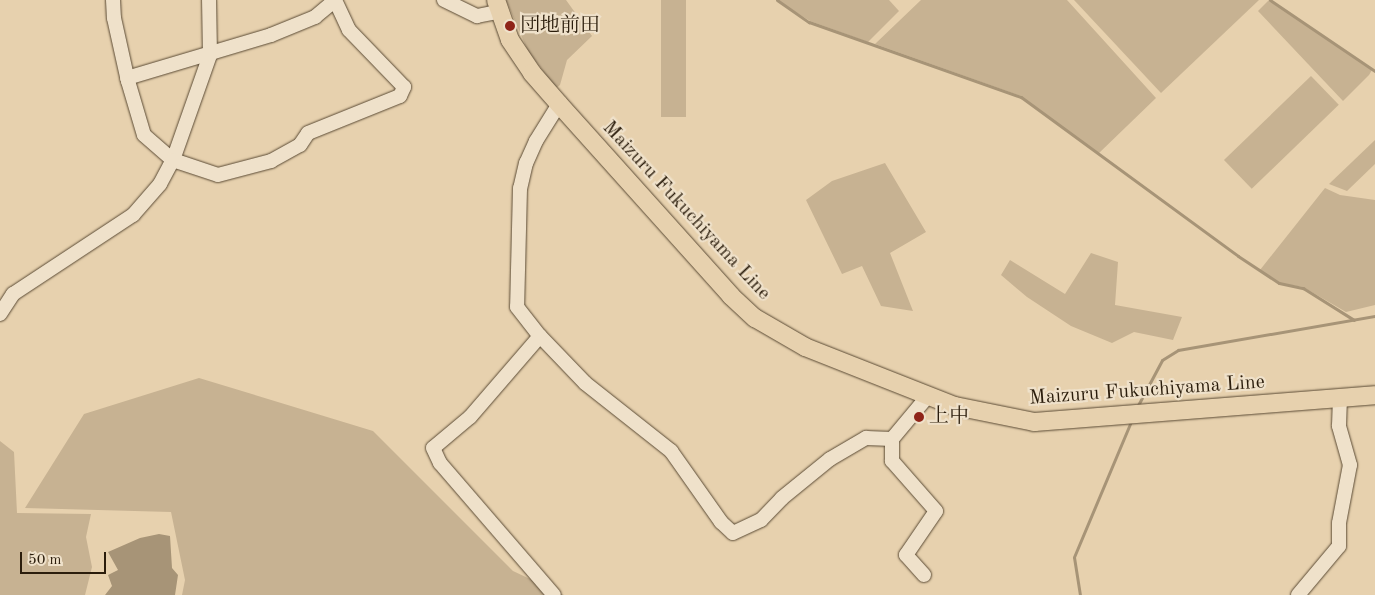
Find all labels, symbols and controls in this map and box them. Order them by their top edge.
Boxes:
place label: 団地前田 [520,14,600,38]
marker: 団地前田 [504,20,516,32]
street label: Maizuru Fukuchiyama Line [597,116,775,306]
street label: Maizuru Fukuchiyama Line [1028,371,1266,411]
place label: 上中 [929,405,969,429]
marker: 上中 [913,411,925,423]
scale bar [22,542,109,574]
text: 50 m [28,553,62,568]

